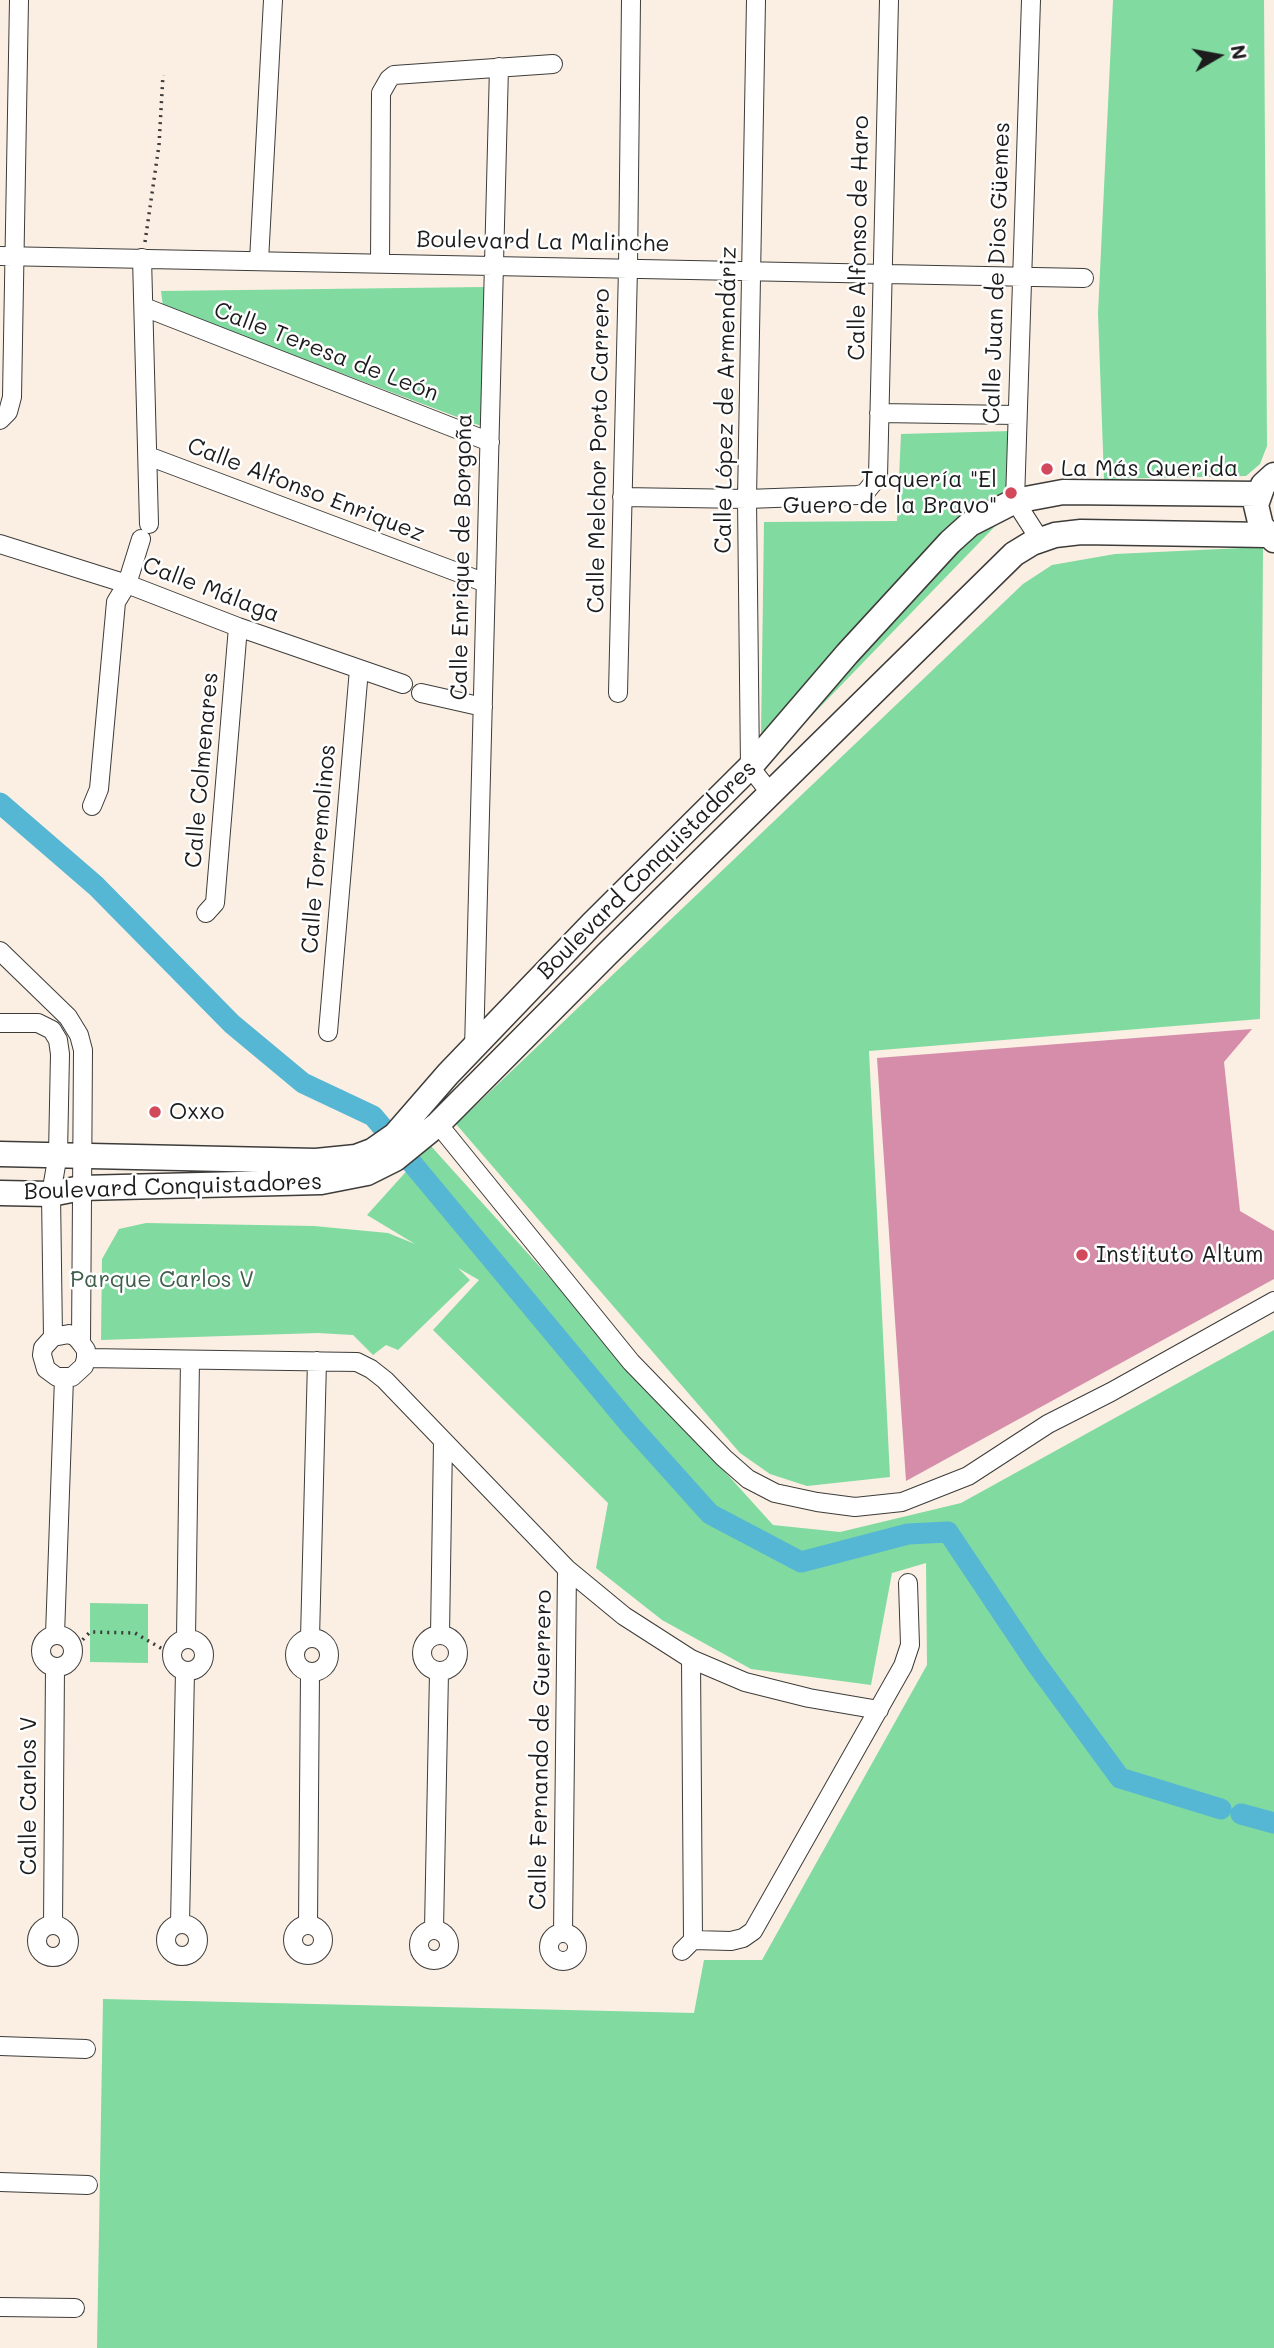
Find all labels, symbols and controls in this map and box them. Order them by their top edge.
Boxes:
north arrow [1183,21,1253,91]
text: N [1226,43,1253,62]
street label: Calle Alfonso de Haro [843,115,875,361]
street label: Calle Juan de Dios Güemes [978,121,1016,425]
street label: Boulevard La Malinche [416,226,670,258]
street label: Calle López de Armendáriz [710,246,742,554]
street label: Calle Melchor Porto Carrero [582,288,616,614]
street label: Calle Teresa de León [210,296,442,408]
street label: Calle Enrique de Borgoña [446,413,478,701]
street label: Calle Alfonso Enriquez [183,432,429,548]
place label: La Más Querida [1061,455,1238,483]
marker: La Más Querida [1039,461,1055,477]
place label: Taquería "El Guero de la Bravo" [783,466,997,520]
marker: Taquería "El Guero de la Bravo" [1003,485,1019,501]
street label: Calle Málaga [139,551,283,629]
street label: Calle Colmenares [180,671,224,869]
street label: Calle Torremolinos [296,743,342,955]
street label: Boulevard Conquistadores [532,755,762,985]
place label: Oxxo [169,1098,224,1126]
marker: Oxxo [147,1104,163,1120]
street label: Boulevard Conquistadores [23,1168,323,1206]
place label: Instituto Altum [1096,1241,1264,1269]
marker: Instituto Altum [1074,1247,1090,1263]
park label: Parque Carlos V [70,1266,254,1294]
street label: Calle Fernando de Guerrero [524,1590,558,1910]
street label: Calle Carlos V [15,1717,43,1875]

